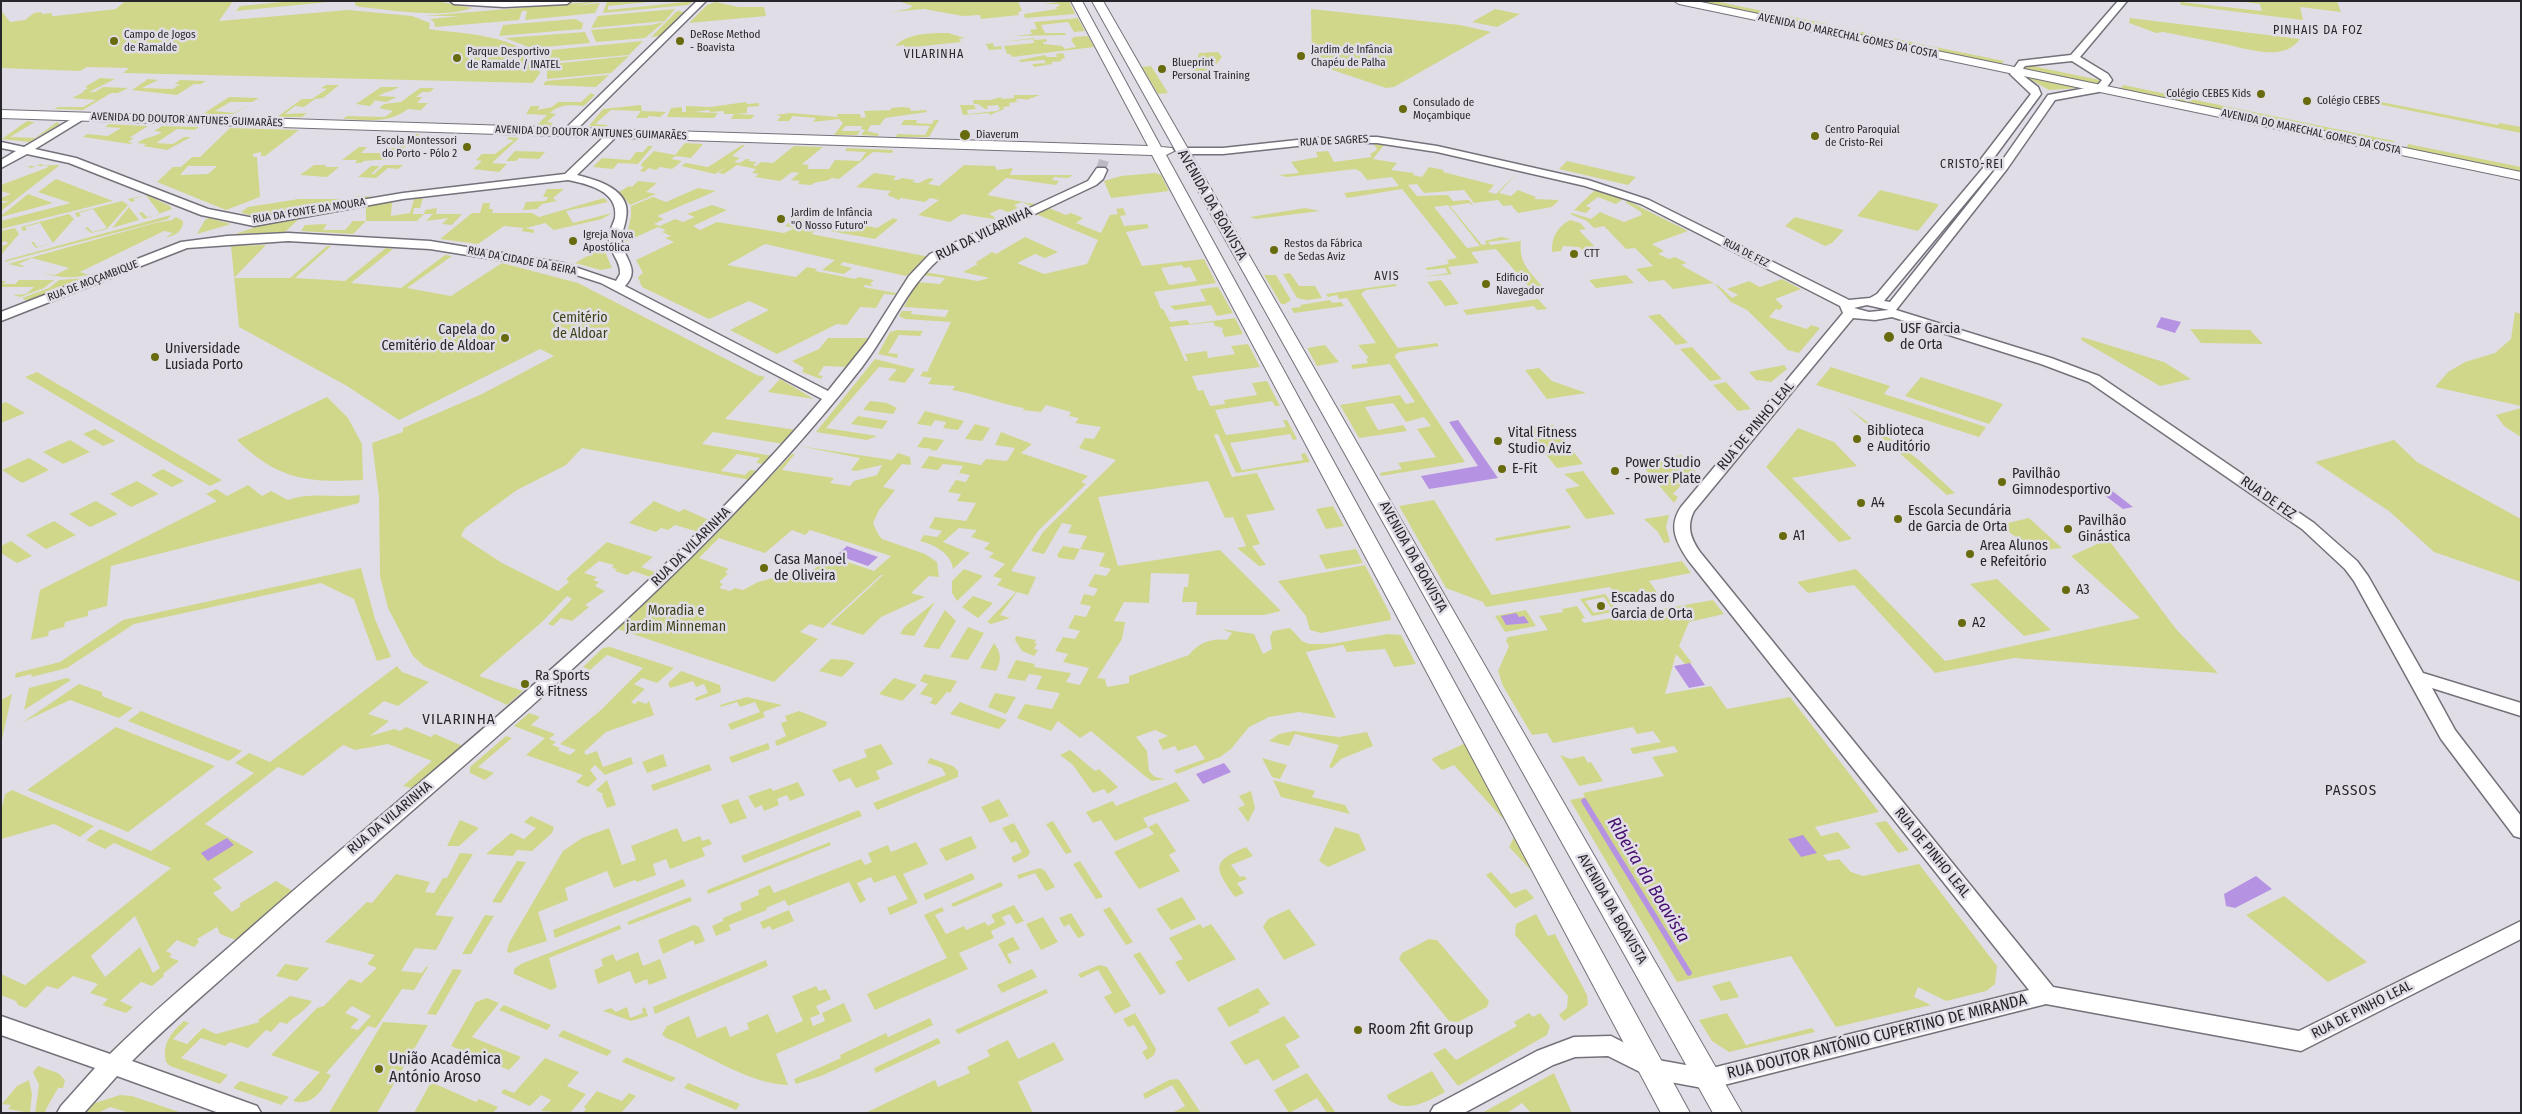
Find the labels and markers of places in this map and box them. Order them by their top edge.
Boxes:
place label: Campo de Jogos de Ramalde [124,28,196,54]
place label: DeRose Method - Boavista [690,28,760,54]
marker: Campo de Jogos de Ramalde [108,35,120,47]
marker: DeRose Method - Boavista [674,35,686,47]
place label: Jardim de Infância Chapéu de Palha [1311,43,1392,69]
place label: Parque Desportivo de Ramalde / INATEL [467,45,560,71]
marker: Jardim de Infância Chapéu de Palha [1295,50,1307,62]
marker: Parque Desportivo de Ramalde / INATEL [451,52,463,64]
place label: Blueprint Personal Training [1172,56,1250,82]
marker: Blueprint Personal Training [1156,63,1168,75]
place label: Colégio CEBES Kids [2166,87,2251,101]
marker: Colégio CEBES Kids [2255,88,2267,100]
place label: Colégio CEBES [2317,94,2380,108]
marker: Colégio CEBES [2301,95,2313,107]
place label: Consulado de Moçambique [1413,96,1474,122]
marker: Consulado de Moçambique [1397,103,1409,115]
place label: Centro Paroquial de Cristo-Rei [1825,123,1900,149]
marker: Diaverum [958,128,972,142]
place label: Diaverum [976,128,1019,142]
marker: Centro Paroquial de Cristo-Rei [1809,130,1821,142]
place label: Escola Montessori do Porto - Pólo 2 [376,134,457,160]
marker: Escola Montessori do Porto - Pólo 2 [461,141,473,153]
place label: Jardim de Infância "O Nosso Futuro" [791,206,872,232]
marker: Jardim de Infância "O Nosso Futuro" [775,213,787,225]
place label: Igreja Nova Apostólica [583,228,633,254]
marker: Igreja Nova Apostólica [567,235,579,247]
place label: Restos da Fábrica de Sedas Aviz [1284,237,1362,263]
marker: Restos da Fábrica de Sedas Aviz [1268,244,1280,256]
place label: CTT [1584,247,1600,261]
marker: CTT [1568,248,1580,260]
place label: Edificio Navegador [1496,271,1544,297]
marker: Edificio Navegador [1480,278,1492,290]
place label: USF Garcia de Orta [1900,321,1960,354]
place label: Capela do Cemitério de Aldoar [381,322,495,354]
marker: USF Garcia de Orta [1882,330,1896,344]
marker: Capela do Cemitério de Aldoar [499,332,511,344]
place label: Universidade Lusiada Porto [165,341,243,374]
marker: Universidade Lusiada Porto [149,351,161,363]
place label: Biblioteca e Auditório [1867,423,1930,456]
place label: Vital Fitness Studio Aviz [1508,425,1577,458]
marker: Biblioteca e Auditório [1851,433,1863,445]
marker: Vital Fitness Studio Aviz [1492,435,1504,447]
place label: Power Studio - Power Plate [1625,455,1701,488]
place label: E-Fit [1512,461,1537,477]
marker: E-Fit [1496,463,1508,475]
marker: Power Studio - Power Plate [1609,465,1621,477]
place label: Pavilhão Gimnodesportivo [2012,466,2111,498]
marker: Pavilhão Gimnodesportivo [1996,476,2008,488]
place label: A4 [1871,495,1885,511]
marker: A4 [1855,497,1867,509]
place label: Escola Secundária de Garcia de Orta [1908,503,2011,536]
marker: Escola Secundária de Garcia de Orta [1892,513,1904,525]
place label: Pavilhão Ginástica [2078,513,2130,546]
marker: Pavilhão Ginástica [2062,523,2074,535]
place label: A1 [1793,528,1805,544]
marker: A1 [1777,530,1789,542]
place label: Area Alunos e Refeitório [1980,538,2048,570]
marker: Area Alunos e Refeitório [1964,548,1976,560]
place label: Casa Manoel de Oliveira [774,552,846,584]
marker: Casa Manoel de Oliveira [758,562,770,574]
place label: A3 [2076,582,2090,598]
marker: A3 [2060,584,2072,596]
place label: Escadas do Garcia de Orta [1611,590,1693,622]
marker: Escadas do Garcia de Orta [1595,600,1607,612]
place label: A2 [1972,615,1986,631]
marker: A2 [1956,617,1968,629]
place label: Ra Sports & Fitness [535,668,590,700]
marker: Ra Sports & Fitness [519,678,531,690]
place label: Room 2fit Group [1368,1020,1473,1040]
marker: Room 2fit Group [1352,1024,1364,1036]
place label: União Académica António Aroso [389,1050,501,1088]
marker: União Académica António Aroso [373,1063,385,1075]

